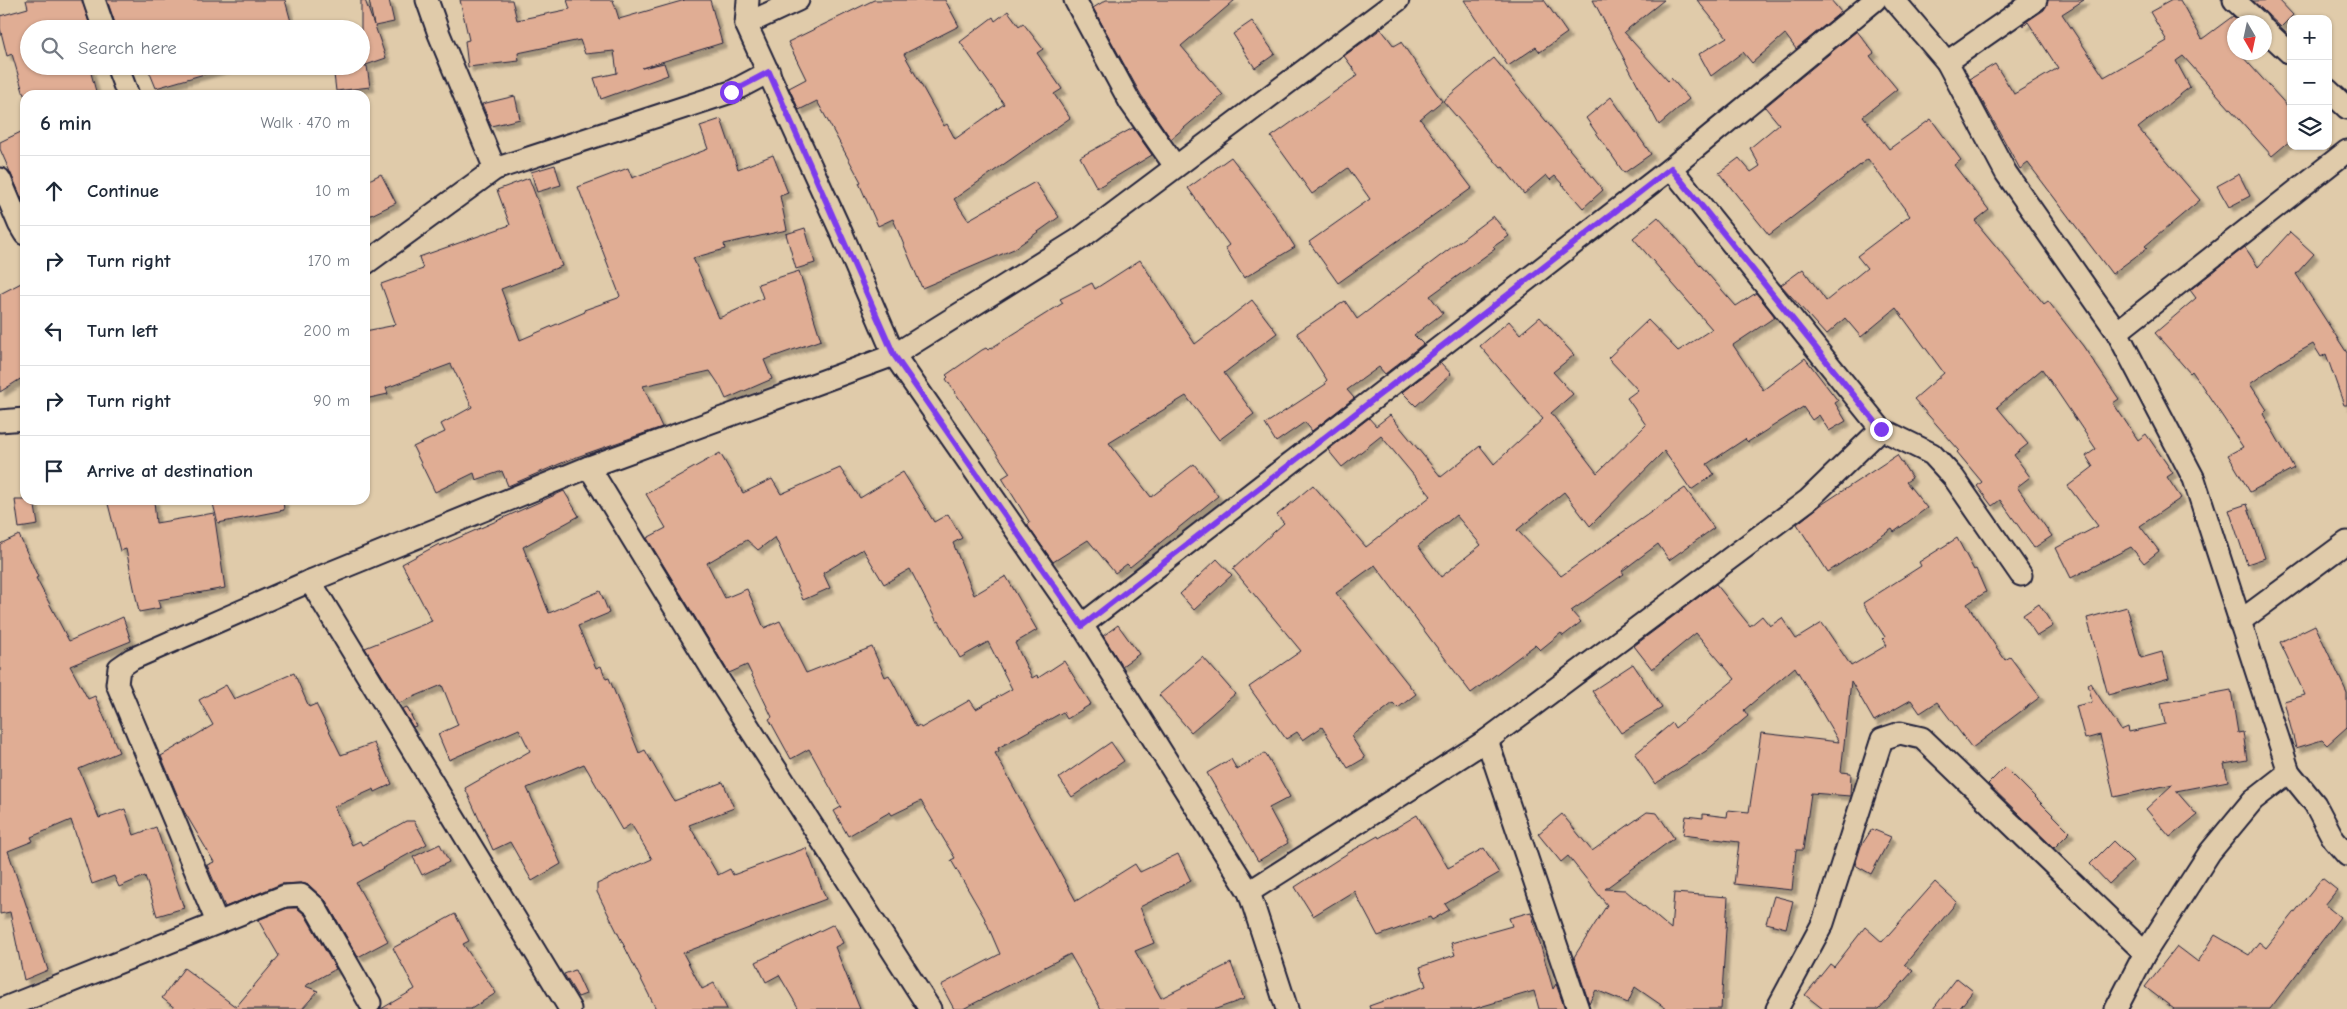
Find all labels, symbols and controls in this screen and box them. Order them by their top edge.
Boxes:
north arrow [2227,15,2272,60]
map controls [2287,15,2332,150]
button: + [2287,15,2332,60]
search box [20,20,370,75]
icon: search [38,34,66,62]
text: Search here [78,37,177,59]
button: − [2287,60,2332,105]
route start [720,81,743,104]
button: layers [2287,105,2332,150]
text: 6 min [40,111,92,135]
text: Walk · 470 m [261,114,350,132]
icon: ahead [40,177,68,205]
text: Continue [87,180,159,202]
text: 10 m [315,182,350,200]
icon: right [40,247,68,275]
text: Turn right [87,250,171,272]
text: 170 m [308,252,350,270]
icon: left [40,317,68,345]
text: Turn left [87,320,158,342]
text: 200 m [304,322,350,340]
icon: right [40,387,68,415]
text: Turn right [87,390,171,412]
text: 90 m [313,392,350,410]
route end [1870,418,1893,441]
icon: arrive [40,457,68,485]
text: Arrive at destination [87,460,253,482]

